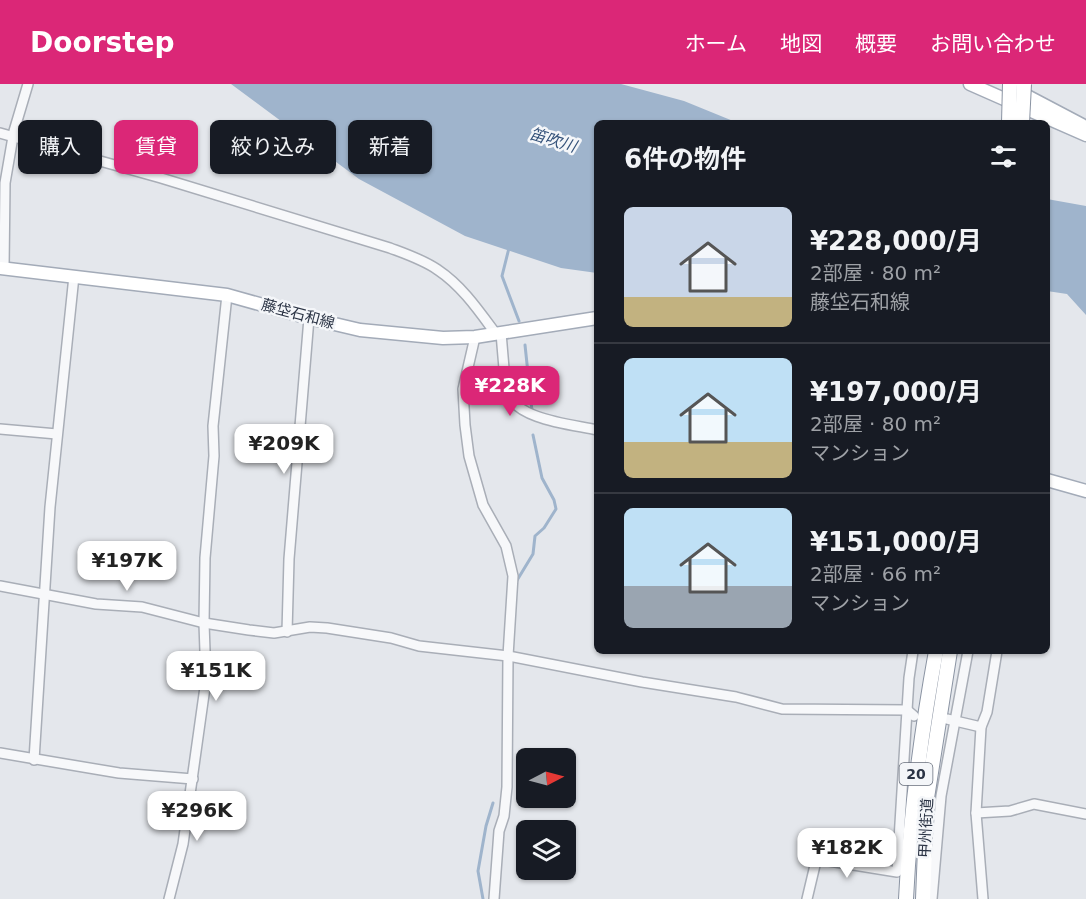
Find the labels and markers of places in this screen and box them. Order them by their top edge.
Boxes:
pin: ¥228K [468,366,552,417]
pin: ¥209K [242,424,326,475]
pin: ¥197K [85,541,169,592]
pin: ¥151K [174,651,258,702]
pin: ¥296K [155,791,239,842]
pin: ¥182K [805,828,889,879]

